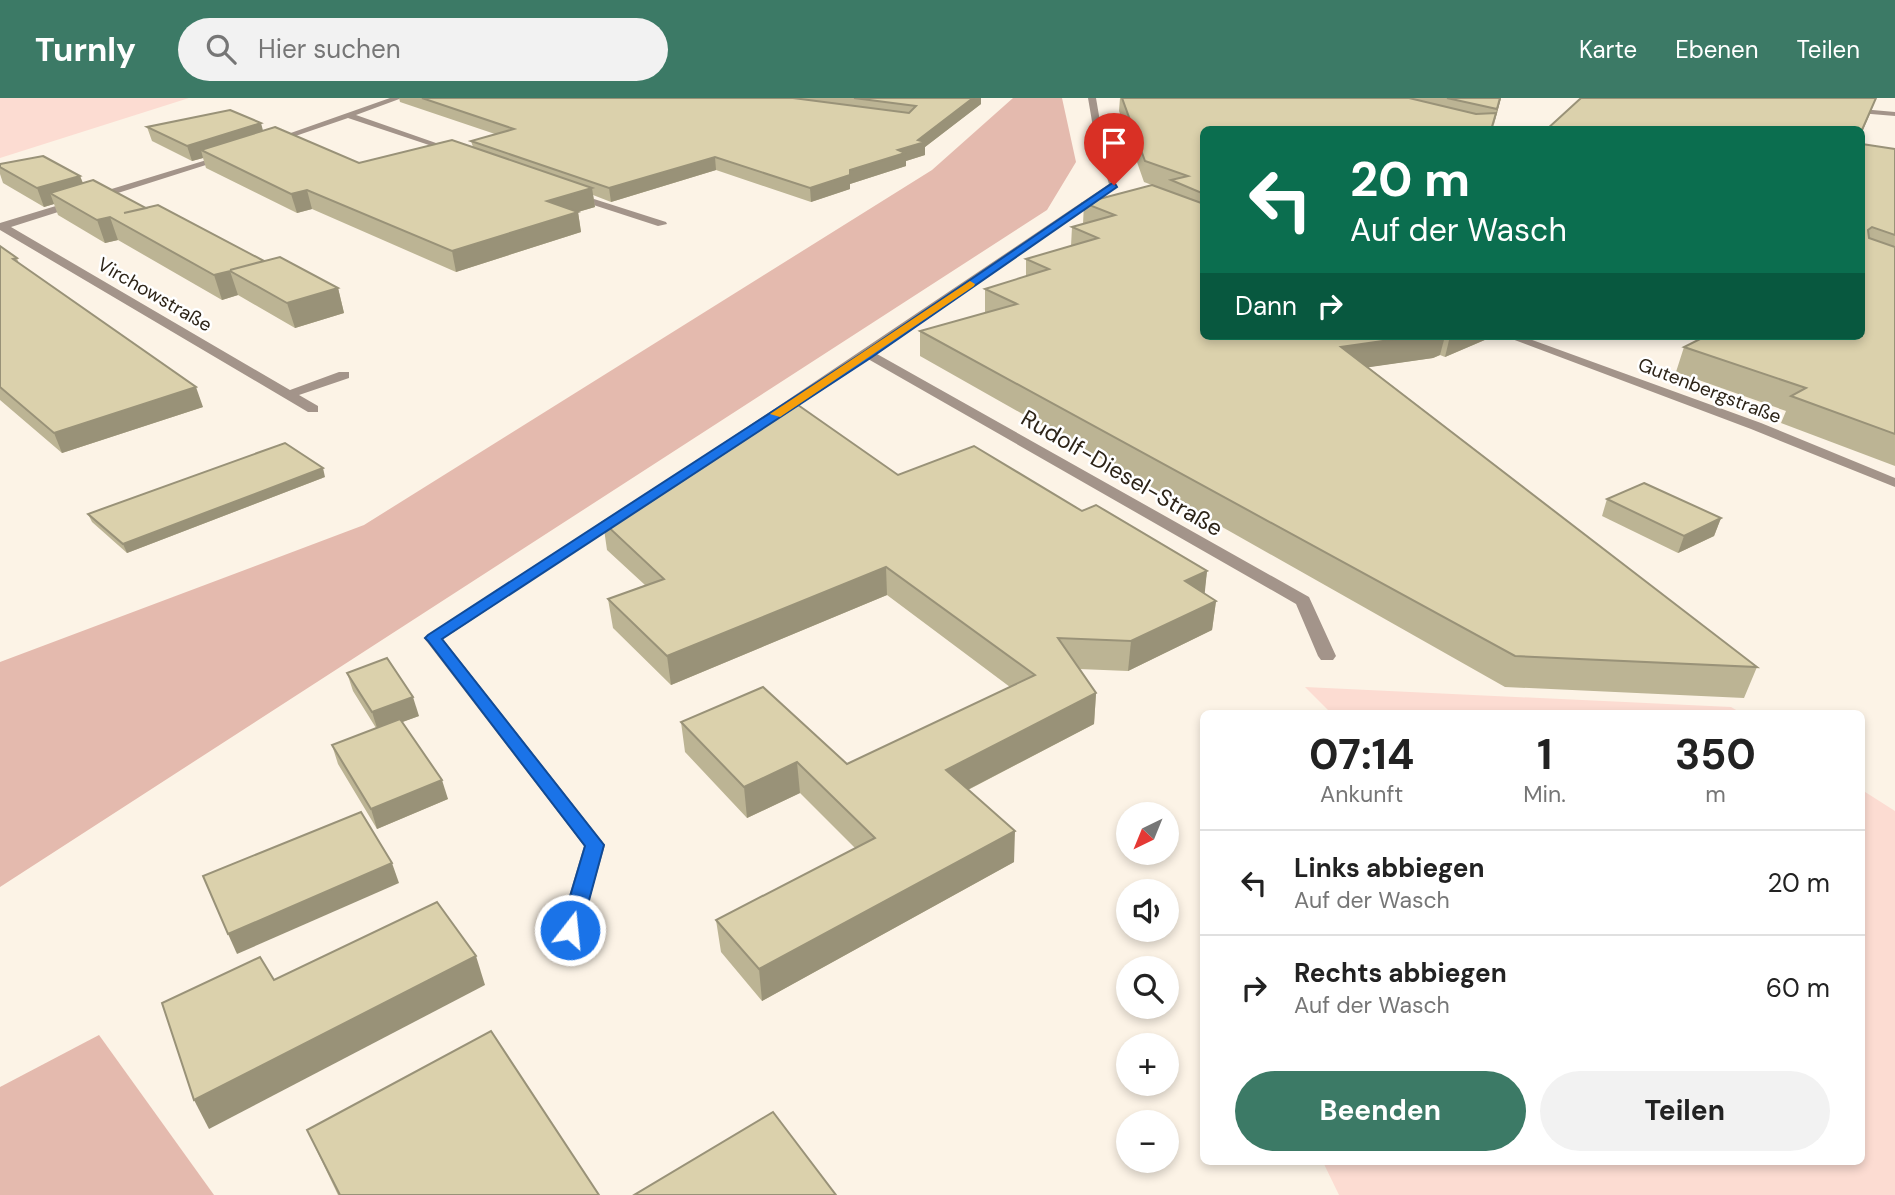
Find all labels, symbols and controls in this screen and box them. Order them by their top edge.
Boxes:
search box [178,18,668,81]
text: Turnly [35,28,136,71]
icon: search [202,30,240,68]
text: Hier suchen [258,32,401,66]
text: Karte [1579,34,1637,65]
text: Ebenen [1675,34,1759,65]
text: Teilen [1797,34,1860,65]
pin [1084,113,1144,185]
icon: arrive [1095,124,1133,162]
text: 20 m [1350,147,1470,211]
icon: left [1235,154,1326,245]
text: Auf der Wasch [1350,209,1567,251]
street label: Virchowstraße [93,252,216,337]
icon: right [1311,287,1349,325]
text: Dann [1235,289,1297,323]
street label: Gutenbergstraße [1635,352,1785,429]
street label: Rudolf-Diesel-Straße [1016,403,1228,543]
text: 07:14 [1309,727,1414,782]
text: 1 [1537,727,1552,782]
text: 350 [1675,727,1756,782]
text: Ankunft [1320,779,1403,809]
text: Min. [1523,779,1566,809]
text: m [1705,779,1726,809]
north arrow [1116,802,1180,864]
map controls [1116,802,1179,1173]
text: Links abbiegen [1294,851,1484,885]
icon: left [1235,864,1273,902]
text: 20 m [1767,866,1830,900]
button: sound [1116,879,1179,942]
text: Auf der Wasch [1294,885,1450,915]
position arrow [533,893,607,967]
button: search [1116,956,1179,1019]
text: Rechts abbiegen [1294,956,1507,990]
icon: right [1235,969,1273,1007]
text: 60 m [1766,971,1830,1005]
text: Auf der Wasch [1294,990,1450,1020]
button: + [1116,1033,1179,1096]
button: Beenden [1235,1071,1526,1151]
button: Teilen [1540,1071,1830,1151]
button: − [1116,1110,1179,1173]

